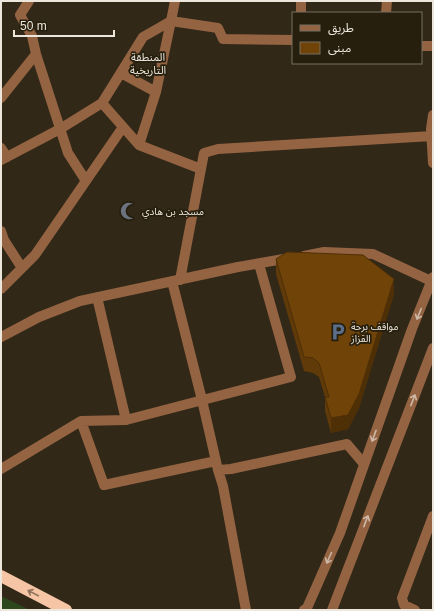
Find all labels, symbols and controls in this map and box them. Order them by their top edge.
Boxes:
scale bar [14,12,114,38]
legend [292,12,422,64]
text: 50 m [20,19,47,33]
text: طريق [328,21,354,36]
text: مبنى [328,41,351,55]
district label: المنطقة التاريخية [130,51,166,77]
mosque icon: مسجد بن هادي [119,201,139,221]
place label: مسجد بن هادي [142,206,204,219]
one-way arrow [414,307,422,319]
place label: مواقف برحة القزاز [350,321,399,345]
parking icon: مواقف برحة القزاز [328,322,348,342]
one-way arrow [409,395,417,407]
one-way arrow [370,429,378,441]
one-way arrow [363,516,371,528]
one-way arrow [325,551,332,563]
one-way arrow [28,589,40,596]

